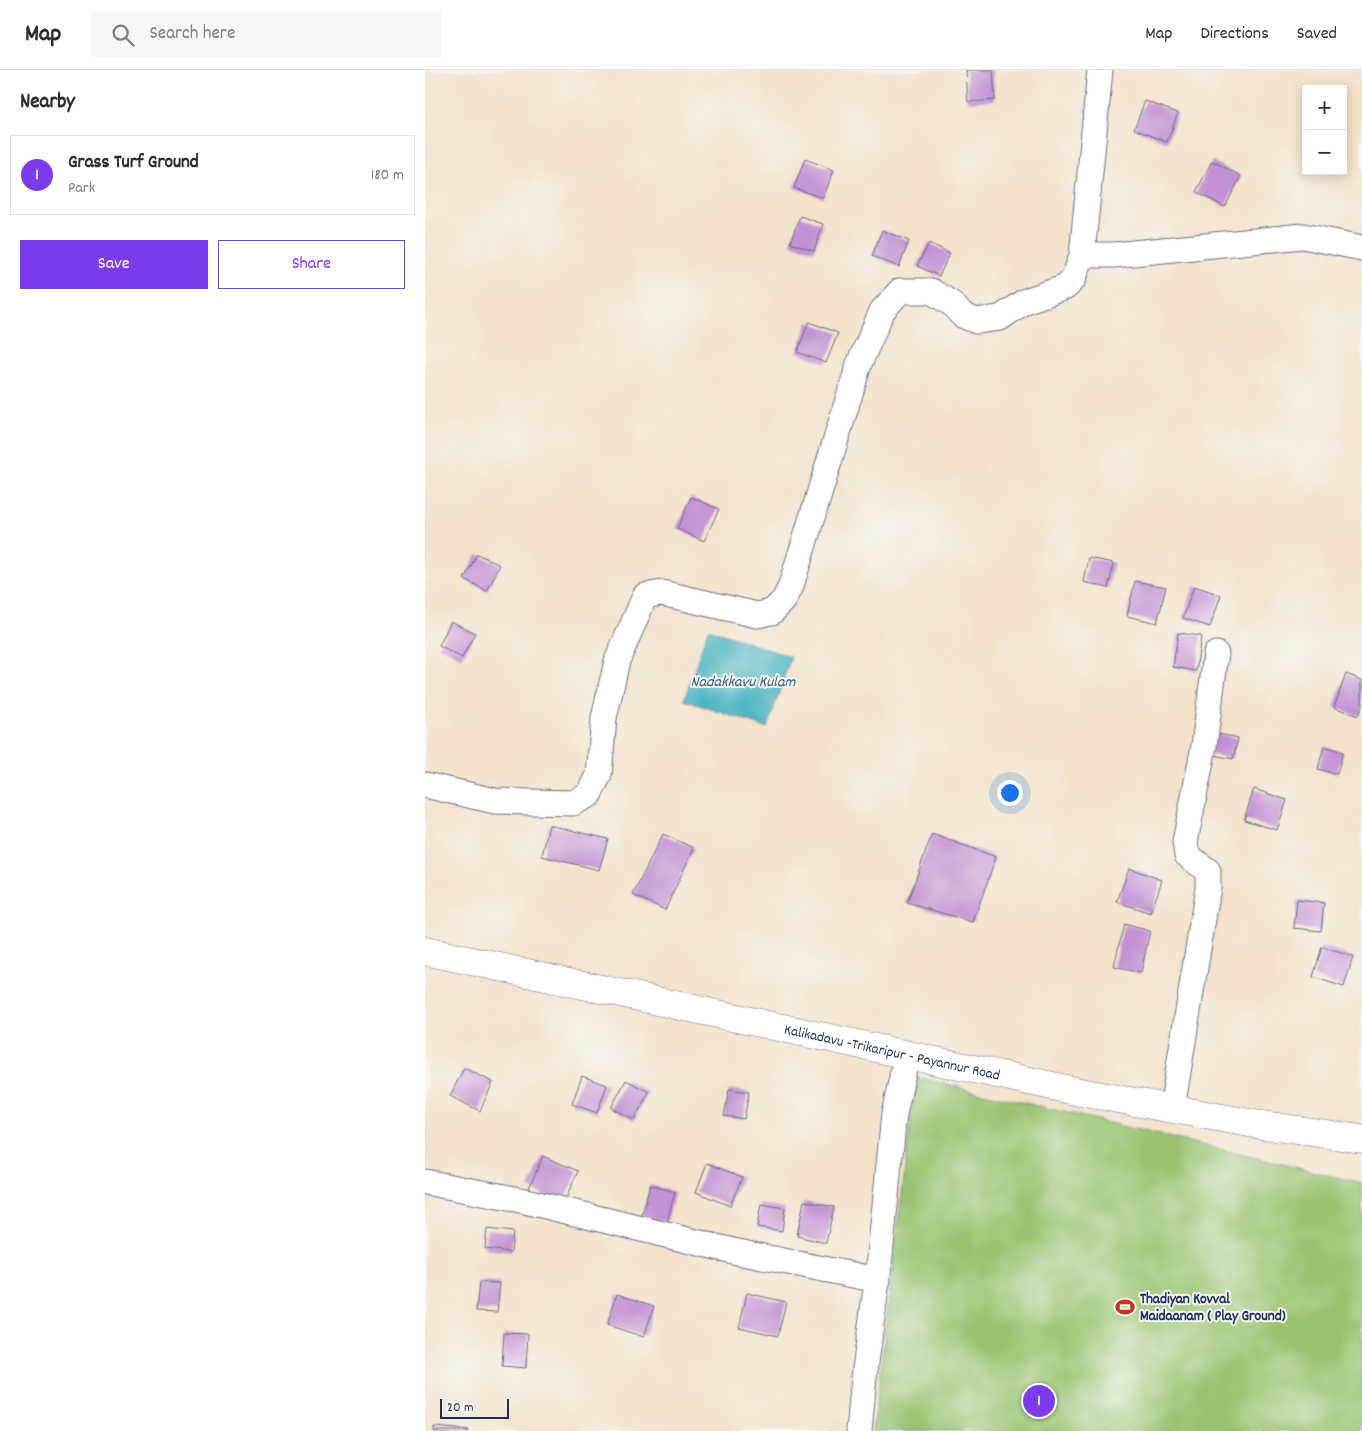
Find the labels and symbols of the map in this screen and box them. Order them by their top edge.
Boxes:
water label: Nadakkavu Kulam [691,671,796,694]
your location [997,780,1023,806]
street label: Kalikadavu -Trikaripur - Payannur Road [782,1020,1002,1087]
place label: Thadiyan Kovval Maidaanam ( Play Ground) [1140,1289,1286,1328]
sports icon: Thadiyan Kovval Maidaanam ( Play Ground) [1114,1296,1136,1318]
pin: 1 [1023,1382,1055,1420]
scale bar [440,1396,509,1419]

